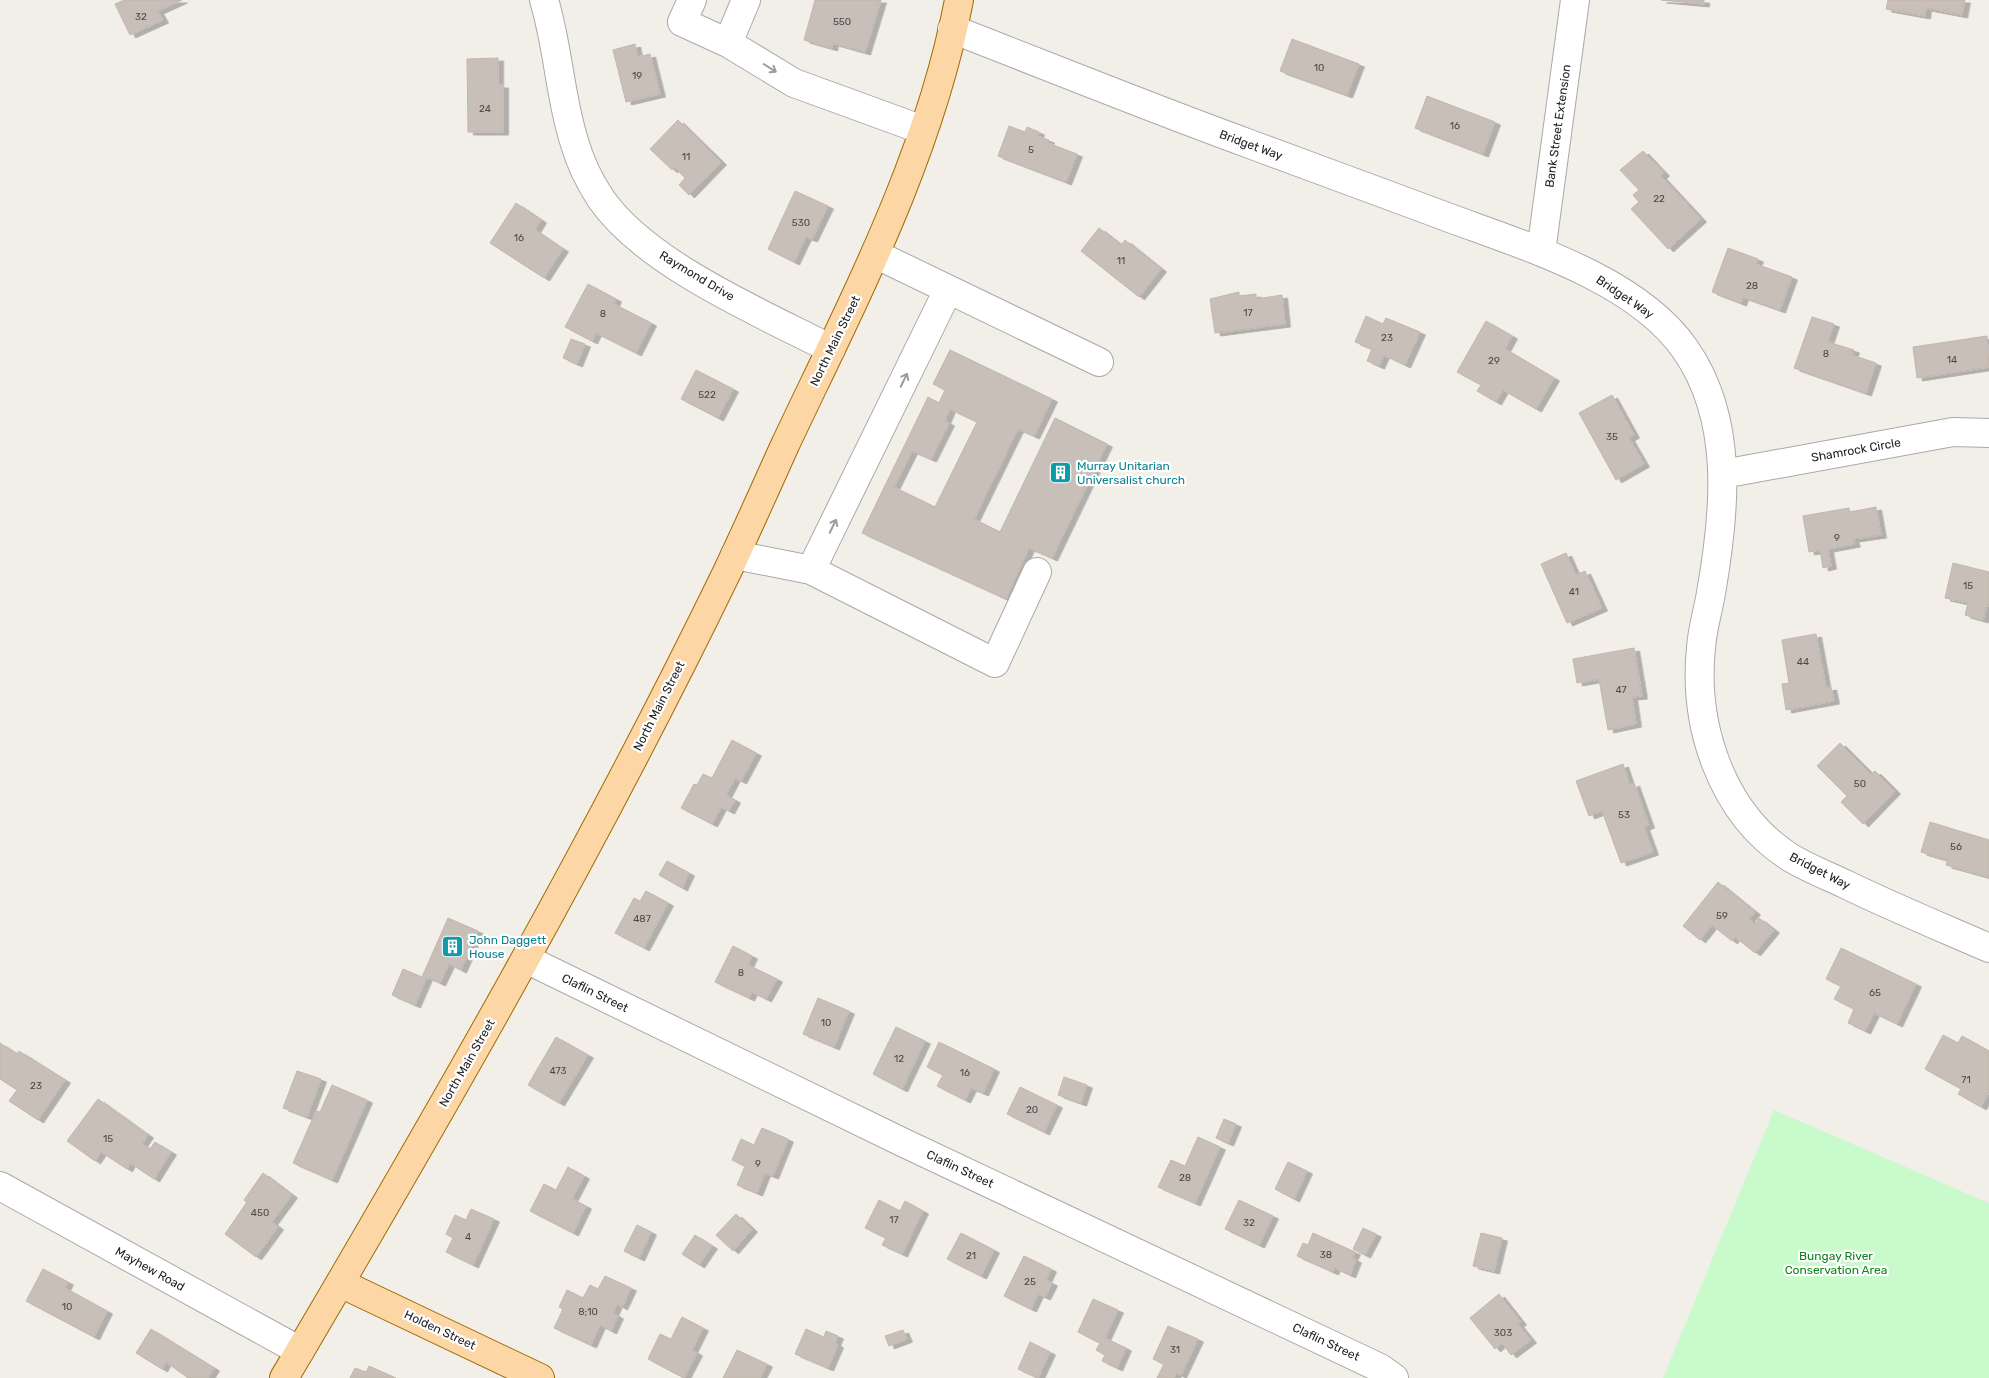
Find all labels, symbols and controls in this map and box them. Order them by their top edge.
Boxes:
house number: 32 [135,11,147,23]
house number: 550 [833,16,851,28]
house number: 10 [1314,62,1324,74]
one-way arrow [762,64,776,74]
street label: Bank Street Extension [1542,64,1574,188]
house number: 19 [632,70,642,82]
house number: 24 [479,103,491,115]
house number: 16 [1450,120,1460,132]
street label: Bridget Way [1217,127,1285,163]
house number: 5 [1028,144,1034,156]
house number: 11 [682,151,690,163]
house number: 22 [1653,193,1665,205]
house number: 530 [792,217,810,229]
house number: 16 [514,232,524,244]
street label: Raymond Drive [657,248,737,304]
house number: 11 [1117,255,1125,267]
street label: Bridget Way [1594,273,1657,322]
house number: 28 [1746,280,1758,292]
street label: North Main Street [807,293,863,388]
house number: 17 [1243,307,1253,319]
house number: 8 [600,308,606,320]
house number: 23 [1381,332,1393,344]
house number: 8 [1823,348,1829,360]
house number: 14 [1947,354,1957,366]
house number: 29 [1488,355,1500,367]
one-way arrow [900,373,909,388]
house number: 522 [698,389,716,401]
house number: 35 [1606,431,1618,443]
street label: Shamrock Circle [1810,435,1902,465]
place label: Murray Unitarian Universalist church [1077,459,1185,487]
building icon: Murray Unitarian Universalist church [1049,461,1073,485]
one-way arrow [828,519,838,534]
house number: 9 [1834,532,1840,544]
house number: 15 [1963,580,1973,592]
house number: 41 [1569,586,1579,598]
house number: 44 [1797,656,1809,668]
street label: North Main Street [630,659,688,753]
house number: 47 [1615,684,1627,696]
house number: 50 [1854,778,1866,790]
house number: 53 [1618,809,1630,821]
house number: 56 [1950,841,1962,853]
street label: Bridget Way [1787,850,1853,892]
house number: 59 [1716,910,1728,922]
house number: 487 [633,913,651,925]
place label: John Daggett House [469,933,547,961]
building icon: John Daggett House [441,935,465,959]
house number: 8 [738,967,744,979]
street label: Claflin Street [559,971,631,1015]
house number: 65 [1869,987,1881,999]
street label: North Main Street [436,1017,498,1109]
house number: 10 [821,1017,831,1029]
house number: 12 [894,1053,904,1065]
house number: 473 [549,1065,567,1077]
house number: 16 [960,1067,970,1079]
house number: 71 [1961,1074,1971,1086]
house number: 23 [30,1080,42,1092]
house number: 20 [1026,1104,1038,1116]
house number: 15 [103,1133,113,1145]
street label: Claflin Street [924,1147,996,1191]
house number: 9 [755,1158,761,1170]
house number: 28 [1179,1172,1191,1184]
house number: 450 [251,1207,269,1219]
house number: 17 [889,1214,899,1226]
house number: 32 [1243,1217,1255,1229]
house number: 4 [465,1231,471,1243]
street label: Mayhew Road [113,1244,187,1294]
house number: 38 [1320,1249,1332,1261]
park label: Bungay River Conservation Area [1785,1249,1887,1277]
house number: 21 [966,1250,976,1262]
house number: 25 [1024,1276,1036,1288]
house number: 10 [62,1301,72,1313]
house number: 8;10 [578,1306,598,1318]
street label: Holden Street [402,1307,478,1353]
street label: Claflin Street [1290,1320,1362,1364]
house number: 303 [1494,1327,1512,1339]
house number: 31 [1170,1344,1180,1356]

